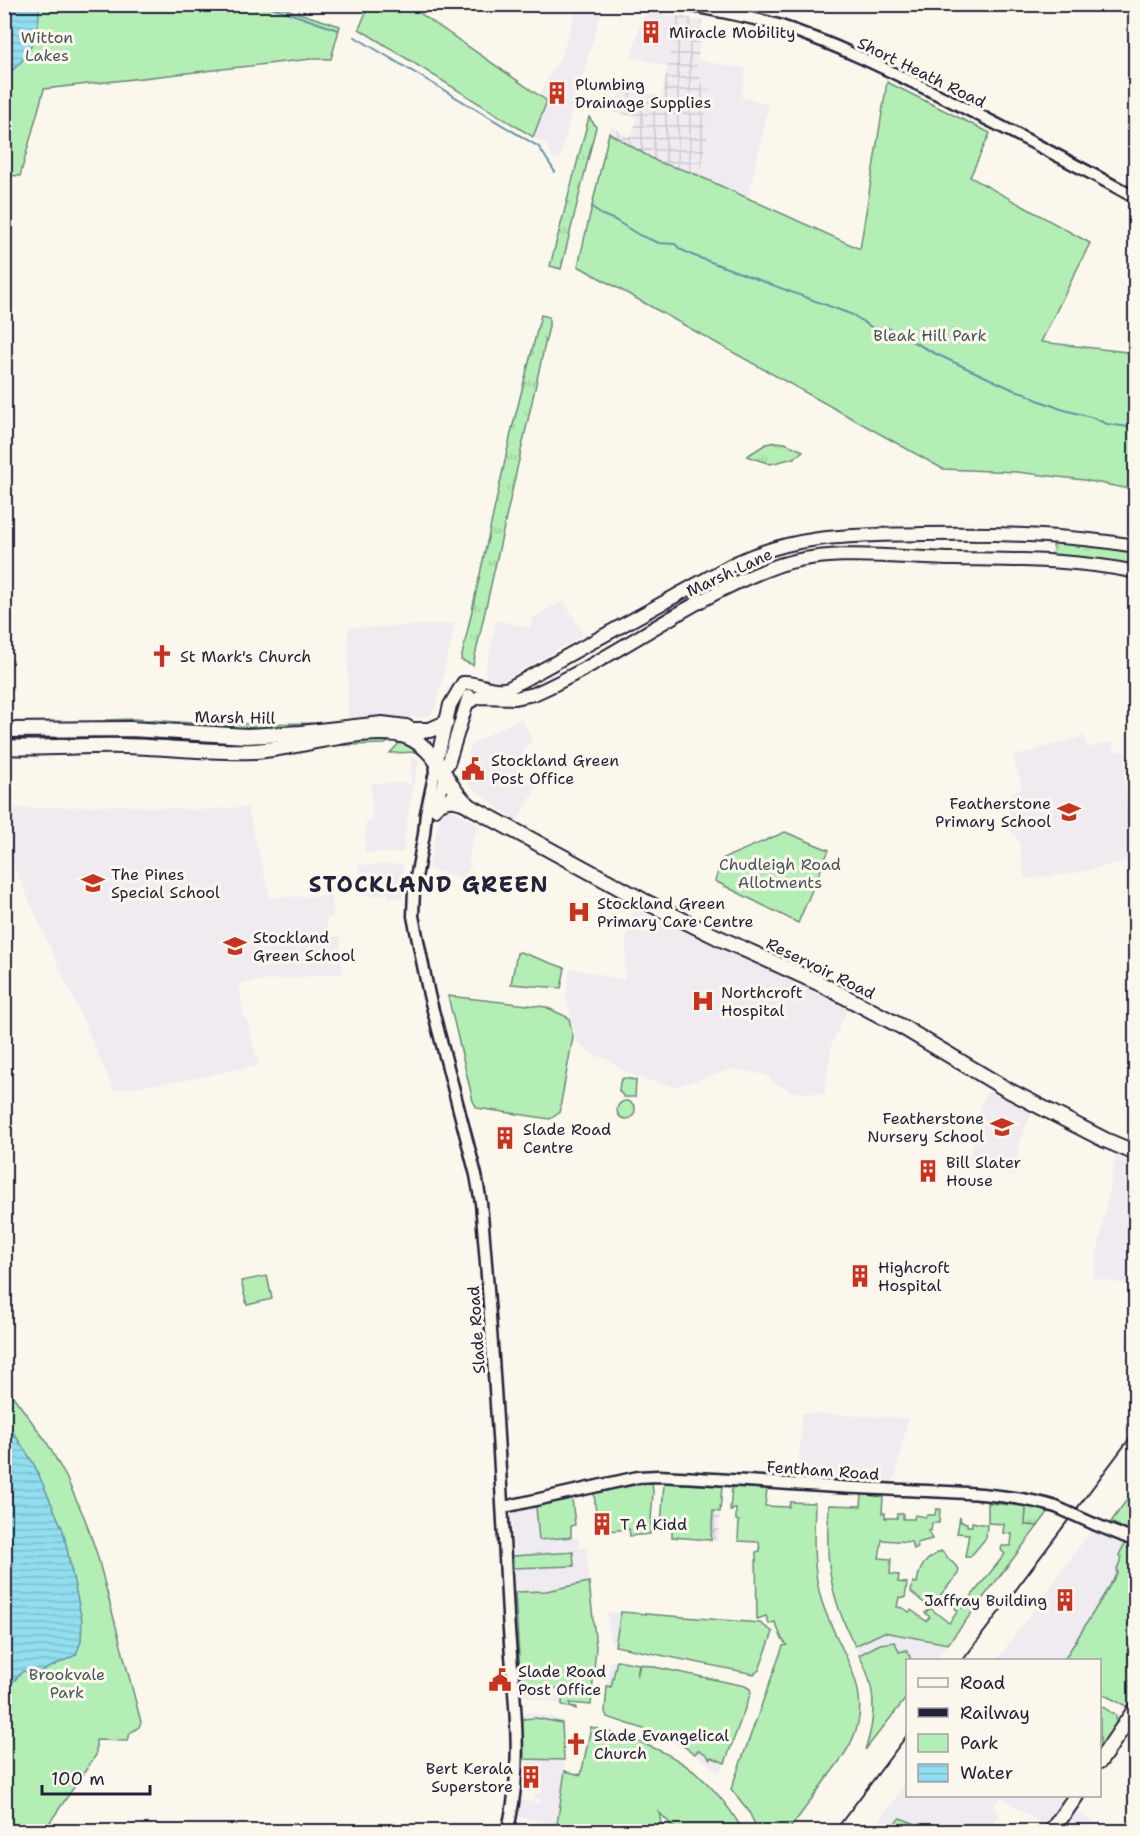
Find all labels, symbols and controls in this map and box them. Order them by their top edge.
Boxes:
building icon: Miracle Mobility [638,19,664,45]
place label: Miracle Mobility [669,22,795,43]
park label: Witton Lakes [21,27,73,66]
street label: Short Heath Road [854,32,989,113]
place label: Plumbing Drainage Supplies [575,74,711,113]
building icon: Plumbing Drainage Supplies [544,80,570,106]
park label: Bleak Hill Park [873,325,987,346]
street label: Marsh Lane [683,543,776,602]
church icon: St Mark's Church [149,643,175,669]
place label: St Mark's Church [180,646,311,667]
street label: Marsh Hill [194,706,276,729]
place label: Stockland Green Post Office [491,750,619,789]
public building icon: Stockland Green Post Office [460,756,486,782]
place label: Featherstone Primary School [935,793,1051,832]
school or university icon: Featherstone Primary School [1056,799,1082,825]
park label: Chudleigh Road Allotments [719,854,841,893]
place label: The Pines Special School [111,864,220,903]
school or university icon: The Pines Special School [80,870,106,896]
district label: STOCKLAND GREEN [309,870,549,899]
place label: Stockland Green Primary Care Centre [597,893,754,932]
hospital icon: Stockland Green Primary Care Centre [566,899,592,925]
place label: Stockland Green School [253,927,355,966]
school or university icon: Stockland Green School [222,933,248,959]
street label: Reservoir Road [763,933,879,1004]
place label: Northcroft Hospital [721,982,803,1021]
hospital icon: Northcroft Hospital [690,988,716,1014]
place label: Featherstone Nursery School [867,1108,984,1147]
school or university icon: Featherstone Nursery School [989,1114,1015,1140]
place label: Slade Road Centre [523,1119,611,1158]
building icon: Slade Road Centre [492,1125,518,1151]
place label: Bill Slater House [946,1152,1021,1191]
building icon: Bill Slater House [915,1158,941,1184]
place label: Highcroft Hospital [878,1257,950,1296]
building icon: Highcroft Hospital [847,1263,873,1289]
street label: Slade Road [463,1285,490,1375]
street label: Fentham Road [766,1456,880,1485]
building icon: T A Kidd [589,1511,615,1537]
place label: T A Kidd [620,1514,687,1535]
building icon: Jaffray Building [1052,1587,1078,1613]
place label: Jaffray Building [924,1590,1047,1611]
legend [906,1659,1101,1797]
place label: Slade Road Post Office [518,1661,606,1700]
park label: Brookvale Park [29,1664,105,1703]
public building icon: Slade Road Post Office [487,1667,513,1693]
text: Road [960,1671,1005,1695]
text: Railway [960,1701,1030,1725]
place label: Slade Evangelical Church [594,1725,729,1764]
church icon: Slade Evangelical Church [563,1731,589,1757]
text: Park [960,1731,999,1755]
scale bar [42,1758,150,1796]
place label: Bert Kerala Superstore [426,1758,513,1797]
text: Water [960,1761,1013,1785]
building icon: Bert Kerala Superstore [518,1764,544,1790]
text: 100 m [51,1767,105,1791]

